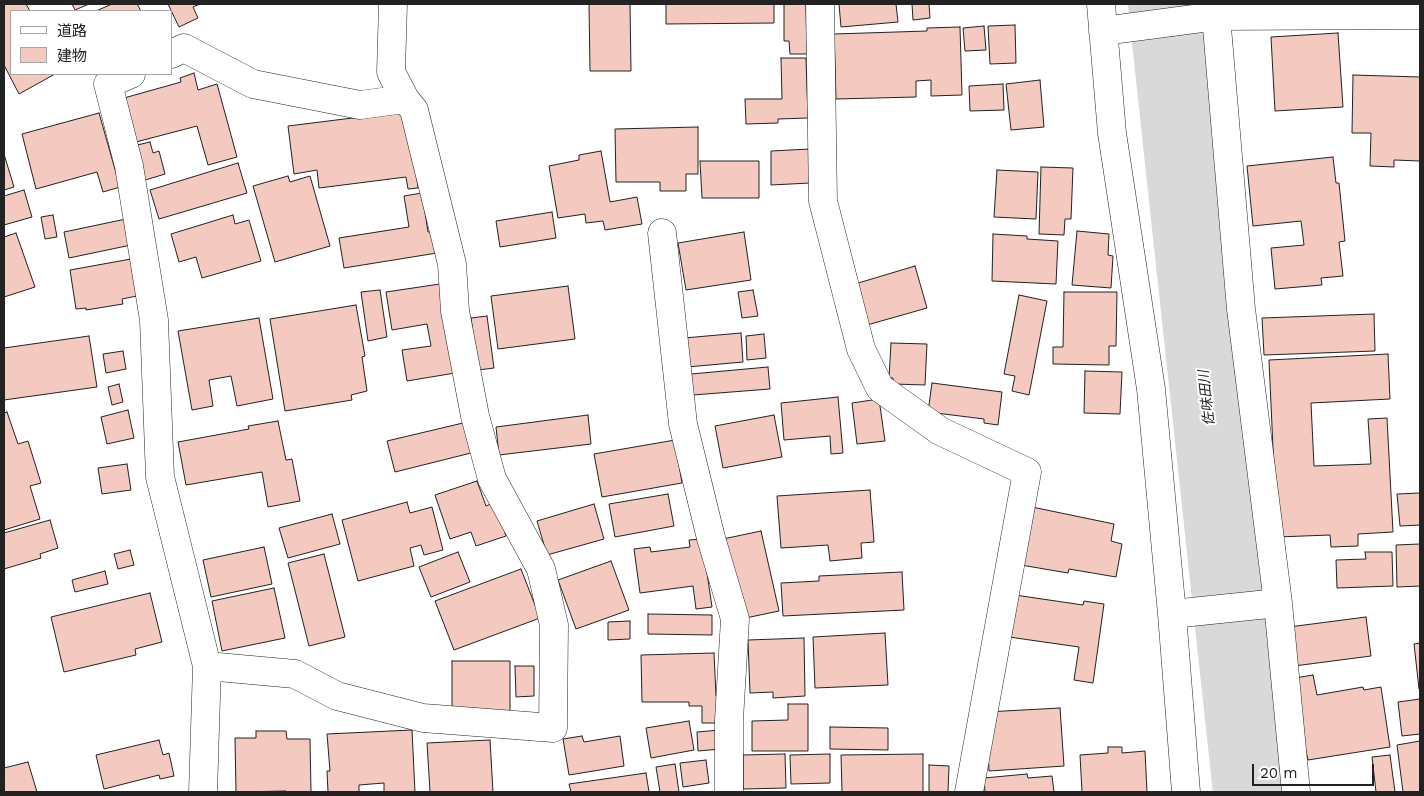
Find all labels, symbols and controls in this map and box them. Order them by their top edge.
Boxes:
legend [10,10,172,75]
text: 道路 [57,22,87,40]
text: 建物 [57,47,87,65]
water label: 佐味田川 [1196,369,1218,427]
scale bar [1254,754,1376,786]
text: 20 m [1260,764,1298,782]

